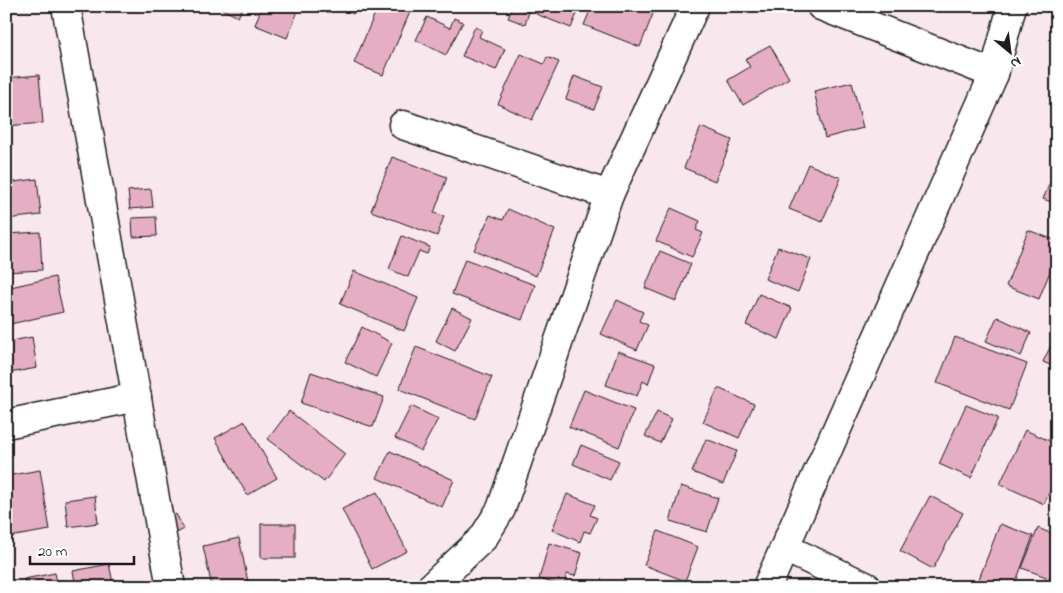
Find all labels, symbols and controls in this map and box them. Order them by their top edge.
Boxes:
north arrow [986,28,1036,78]
text: N [1006,51,1025,74]
scale bar [30,533,134,565]
text: 20 m [38,541,68,563]

